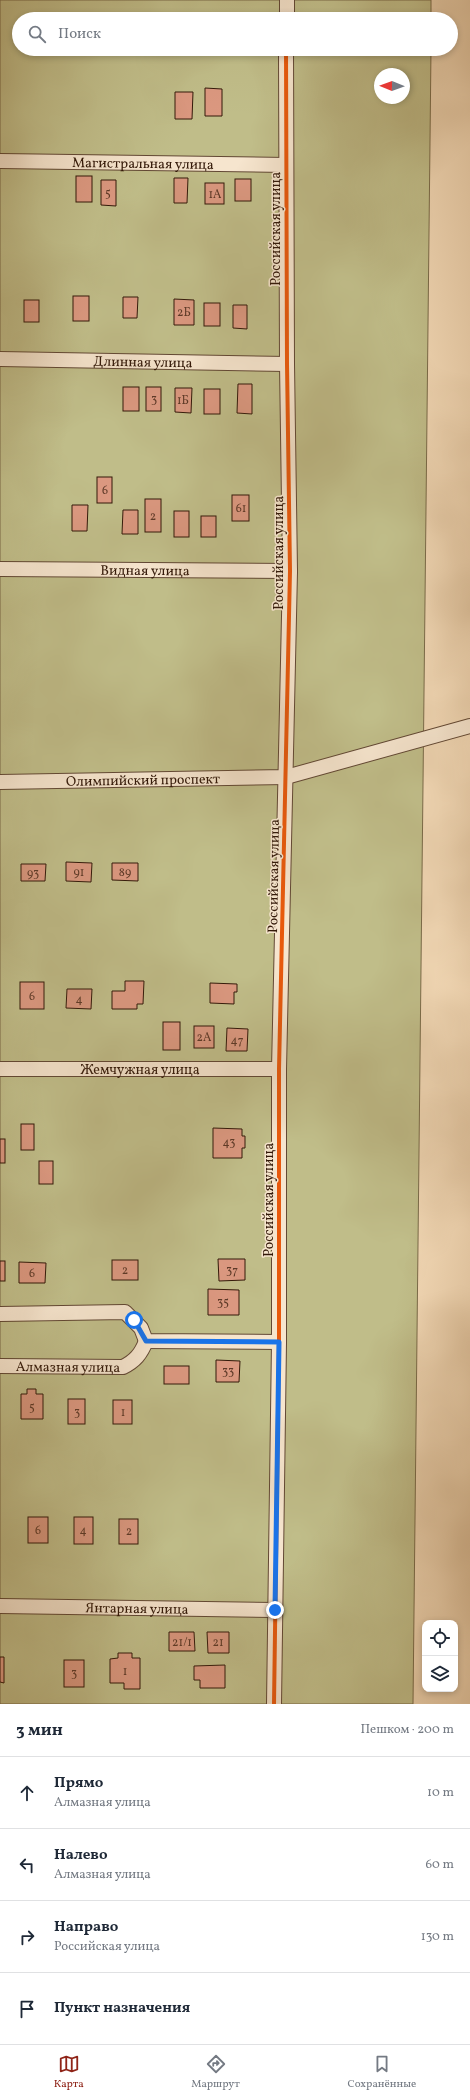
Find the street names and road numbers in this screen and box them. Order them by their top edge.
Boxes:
street label: Магистральная улица [72,154,214,175]
street label: Российская улица [267,172,286,286]
street label: Длинная улица [93,353,193,373]
street label: Российская улица [270,496,289,610]
street label: Видная улица [100,562,190,581]
street label: Олимпийский проспект [66,770,220,792]
street label: Российская улица [264,819,285,933]
street label: Жемчужная улица [80,1061,200,1080]
street label: Российская улица [260,1143,279,1257]
street label: Алмазная улица [16,1358,120,1378]
street label: Янтарная улица [85,1599,189,1620]

